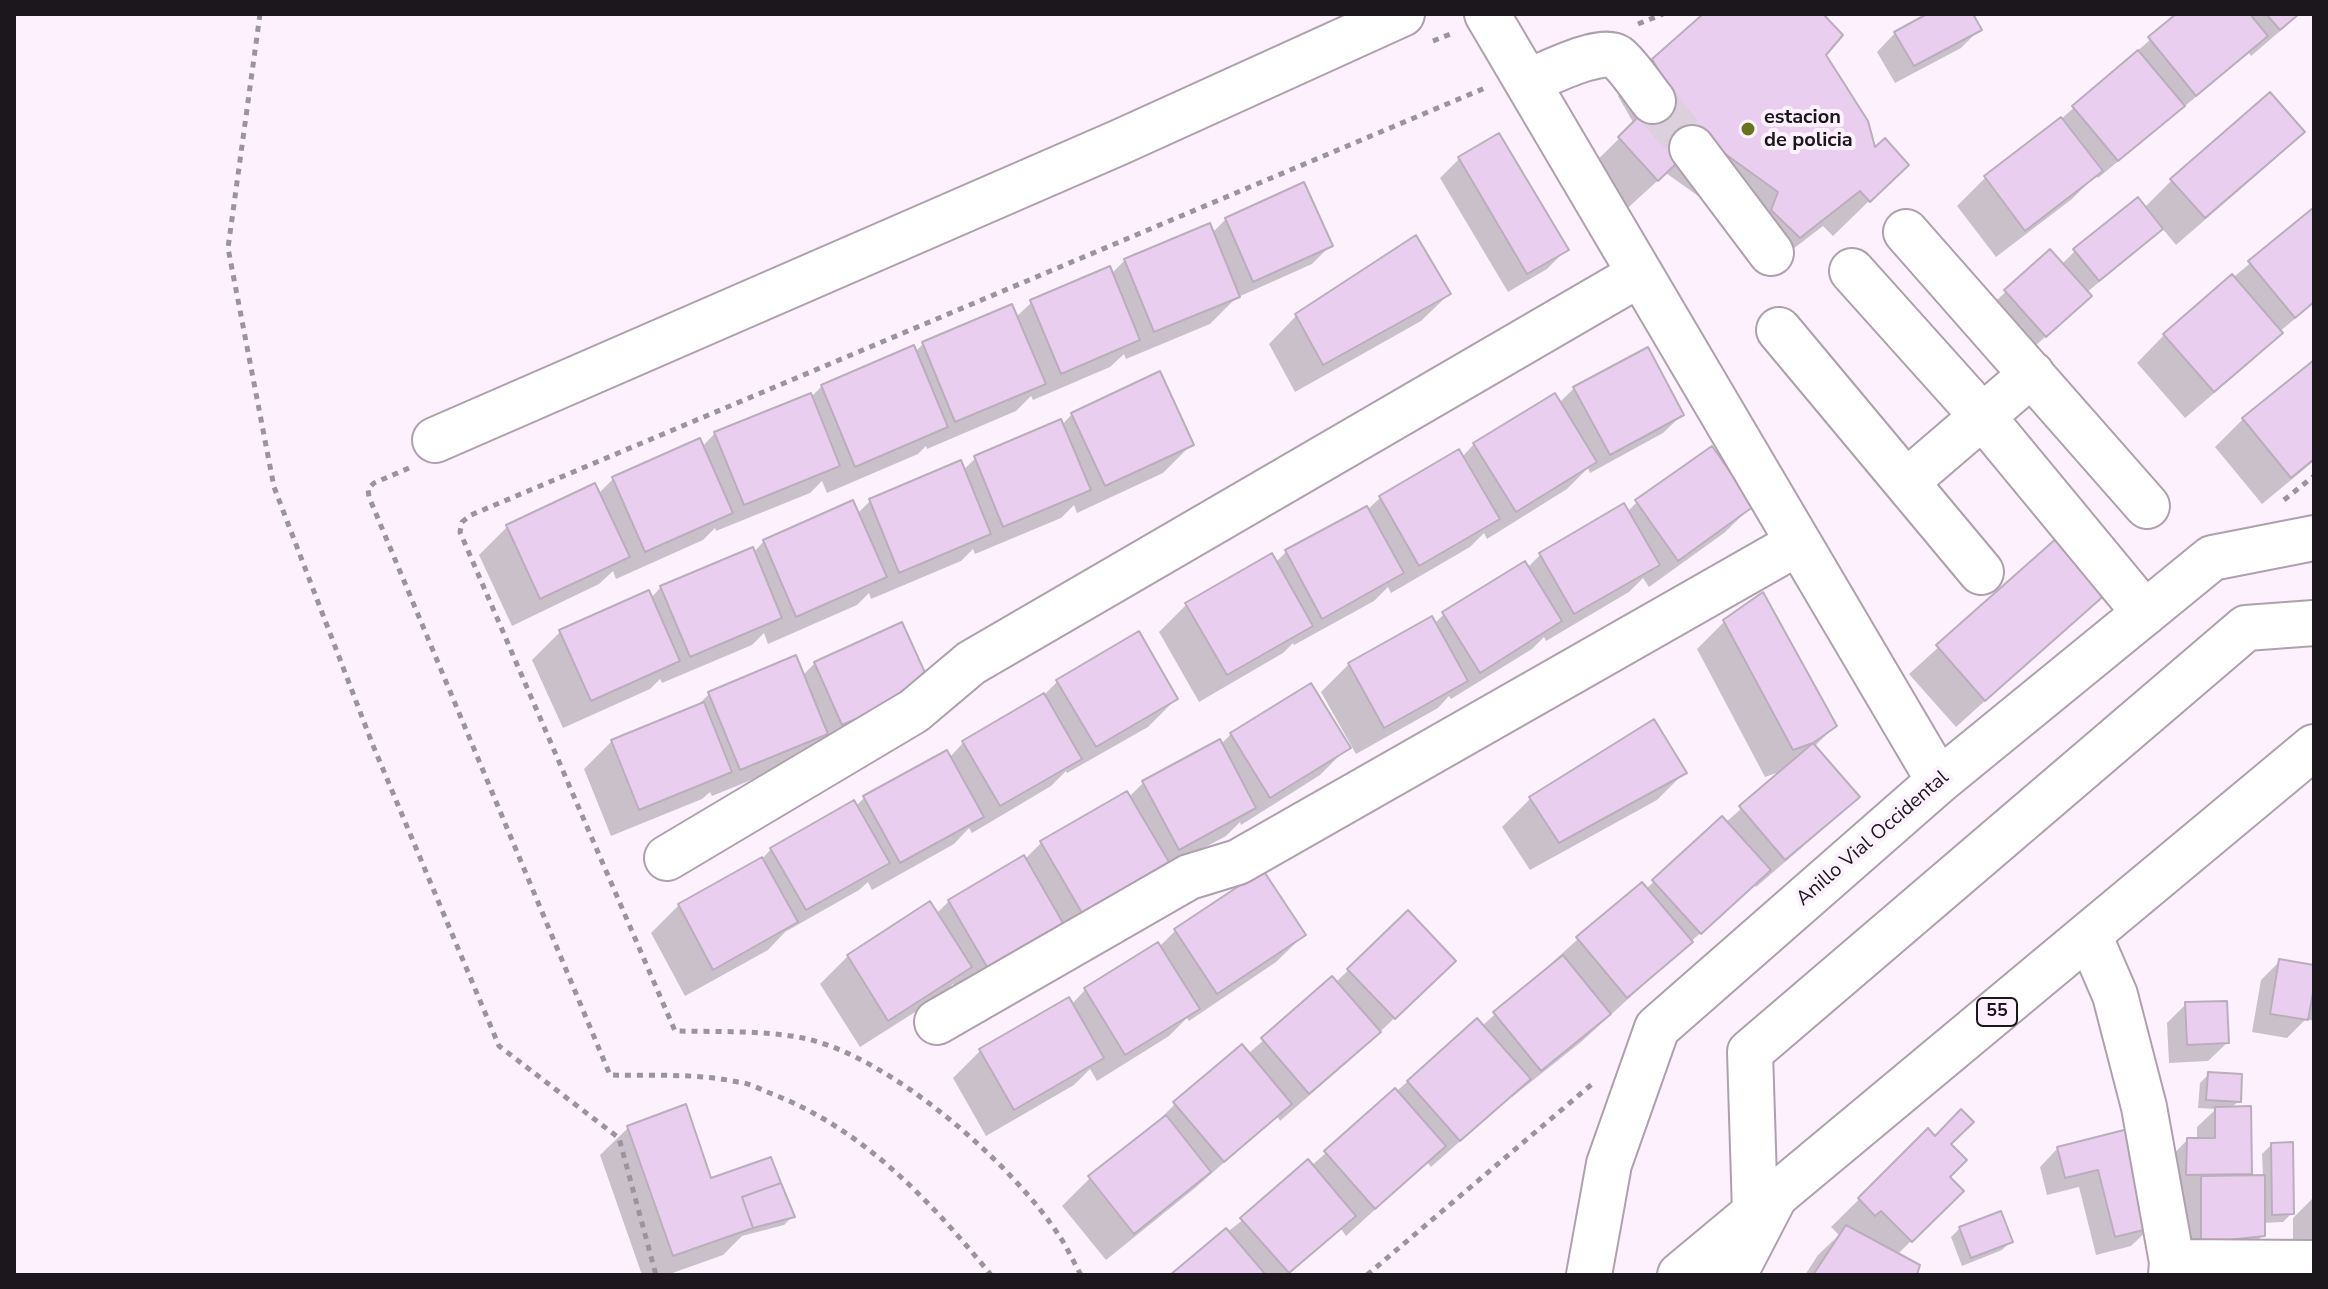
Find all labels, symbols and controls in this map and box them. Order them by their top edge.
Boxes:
place label: estacion de policia [1764,106,1853,153]
marker: estacion de policia [1739,120,1757,138]
street label: Anillo Vial Occidental [1792,766,1954,912]
road number: 55 [1977,998,2017,1026]

